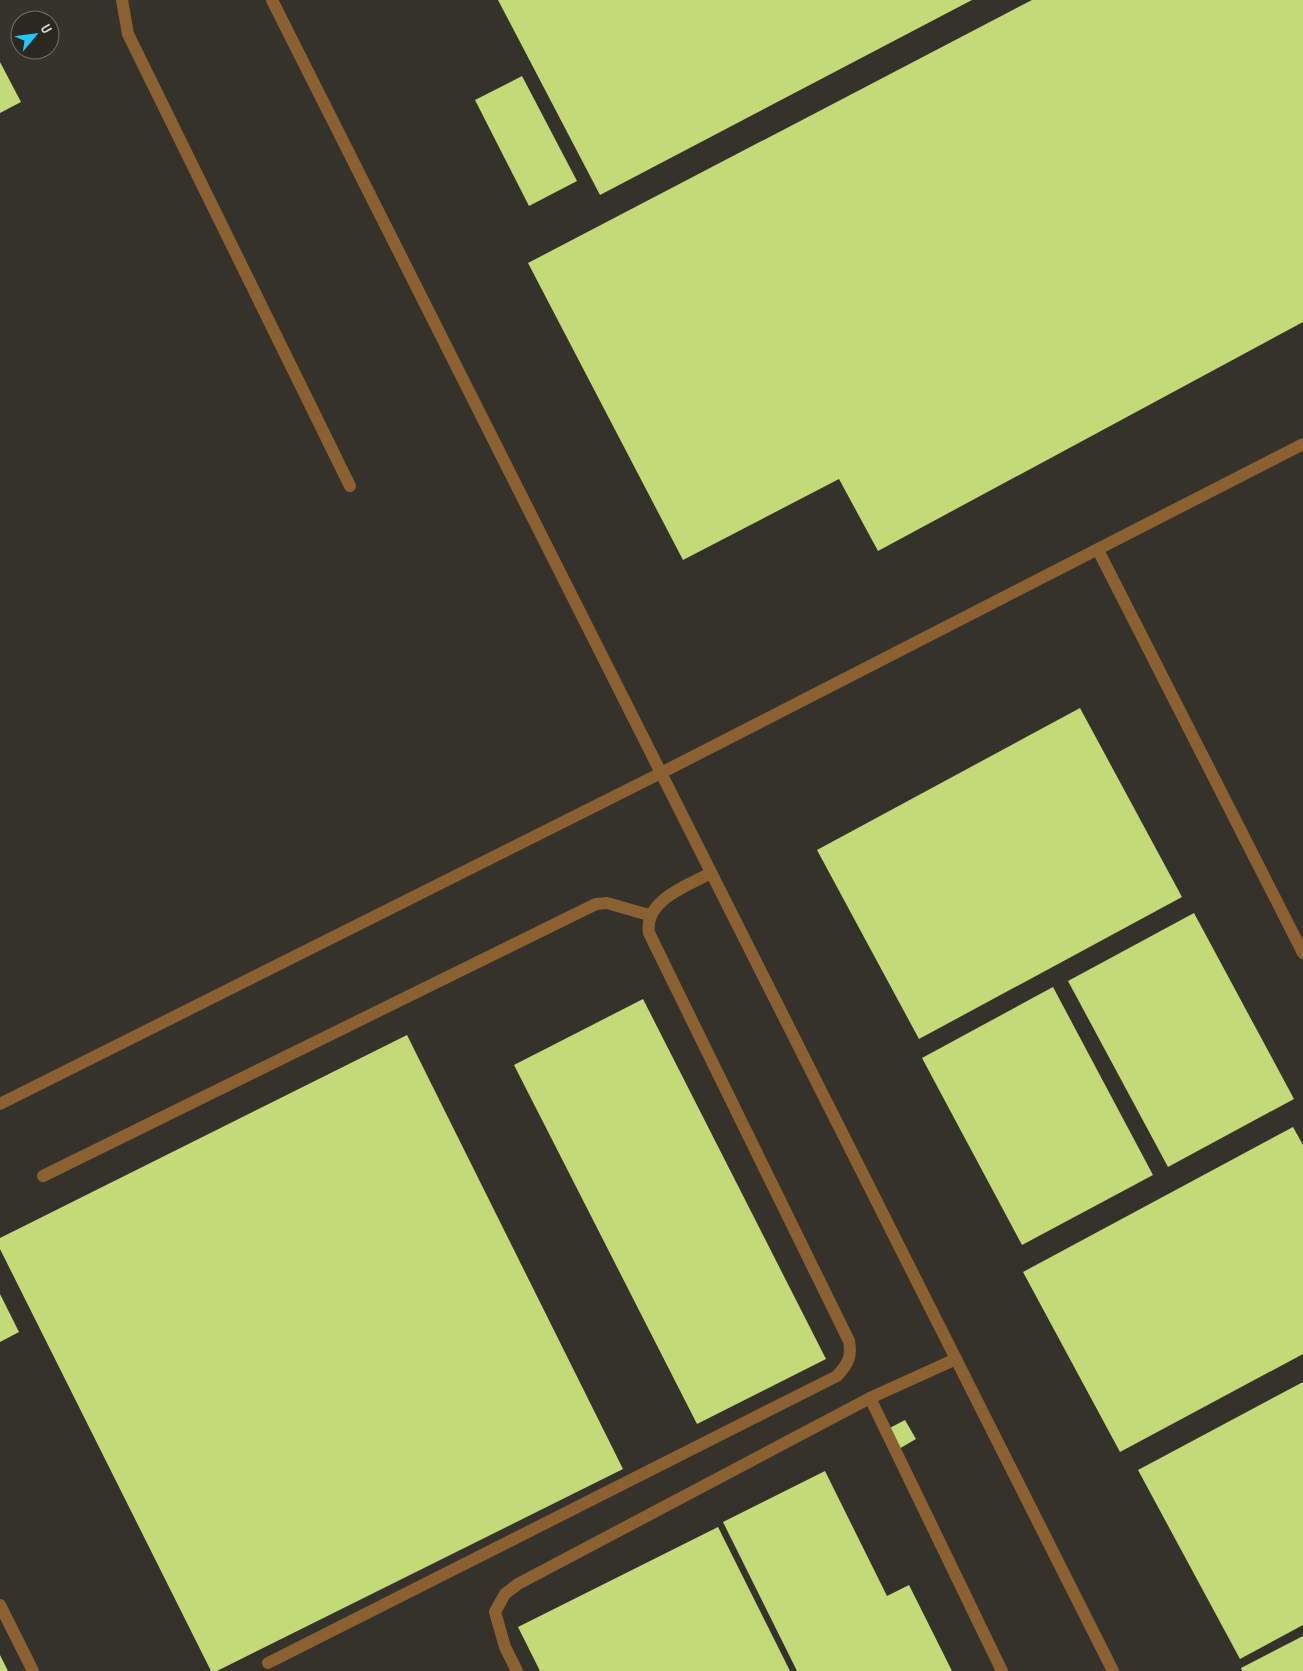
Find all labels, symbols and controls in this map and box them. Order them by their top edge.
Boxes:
north arrow [10,10,60,60]
text: U [37,21,56,36]

